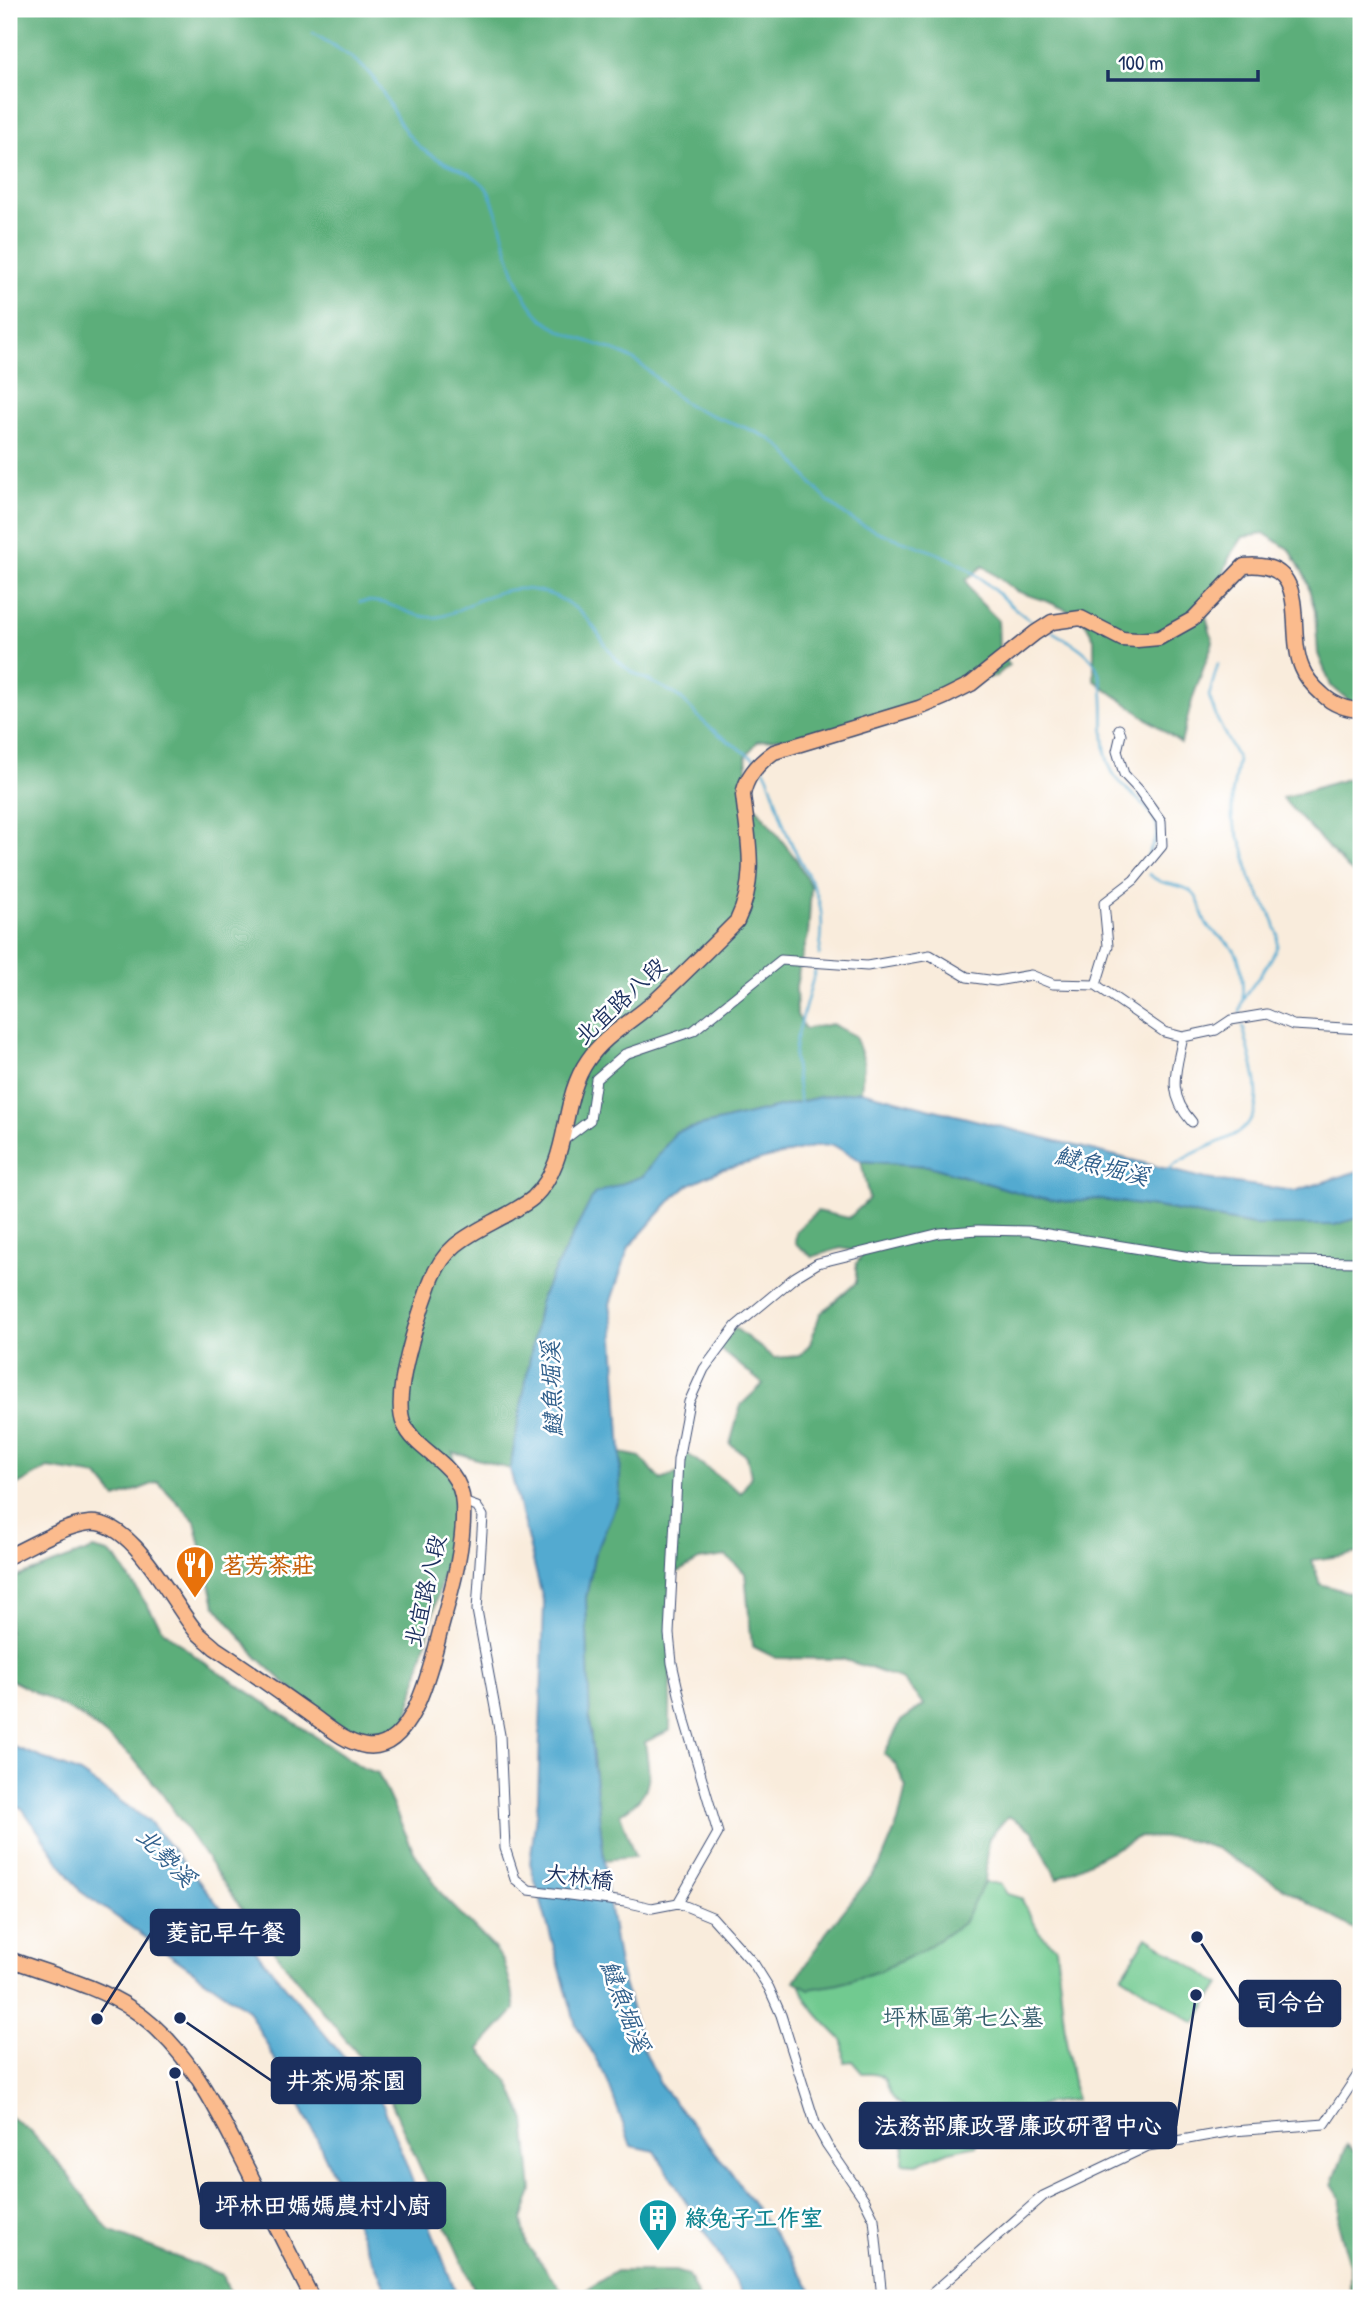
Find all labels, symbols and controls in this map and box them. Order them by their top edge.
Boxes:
scale bar [1108,38,1258,82]
text: 100 m [1118,48,1164,77]
street label: 北宜路八段 [567,950,672,1051]
water label: 𩻸魚堀溪 [1052,1138,1155,1193]
water label: 𩻸魚堀溪 [533,1339,569,1438]
street label: 北宜路八段 [396,1531,453,1650]
restaurant icon: 茗芳茶莊 [174,1544,216,1599]
place label: 茗芳茶莊 [222,1549,314,1580]
water label: 北勢溪 [130,1820,205,1894]
street label: 大林橋 [543,1857,615,1896]
callout: 菱記早午餐 [151,1910,299,1955]
text: 菱記早午餐 [165,1916,285,1948]
water label: 𩻸魚堀溪 [594,1955,659,2058]
callout: 司令台 [1240,1981,1340,2026]
text: 司令台 [1254,1986,1326,2018]
park label: 坪林區第七公墓 [883,2001,1044,2032]
callout: 井茶焗茶園 [272,2058,420,2103]
text: 井茶焗茶園 [286,2064,406,2096]
callout: 法務部廉政署廉政研習中心 [860,2103,1176,2148]
text: 法務部廉政署廉政研習中心 [874,2109,1162,2141]
callout: 坪林田媽媽農村小廚 [201,2183,445,2228]
text: 坪林田媽媽農村小廚 [215,2189,431,2221]
building icon: 綠兔子工作室 [637,2197,679,2252]
place label: 綠兔子工作室 [685,2202,823,2233]

